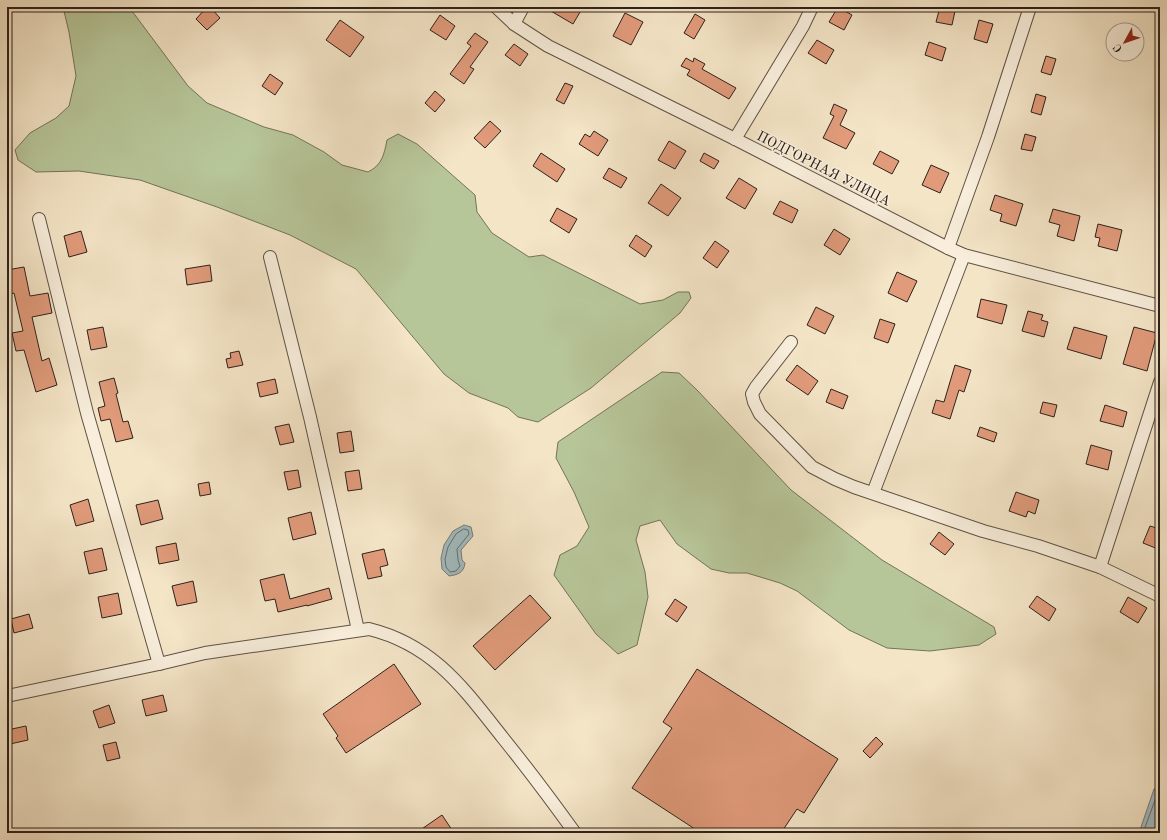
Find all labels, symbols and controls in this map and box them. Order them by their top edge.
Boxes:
north arrow [1105,22,1145,62]
text: С [1112,41,1125,54]
street label: ПОДГОРНАЯ УЛИЦА [754,129,893,209]

